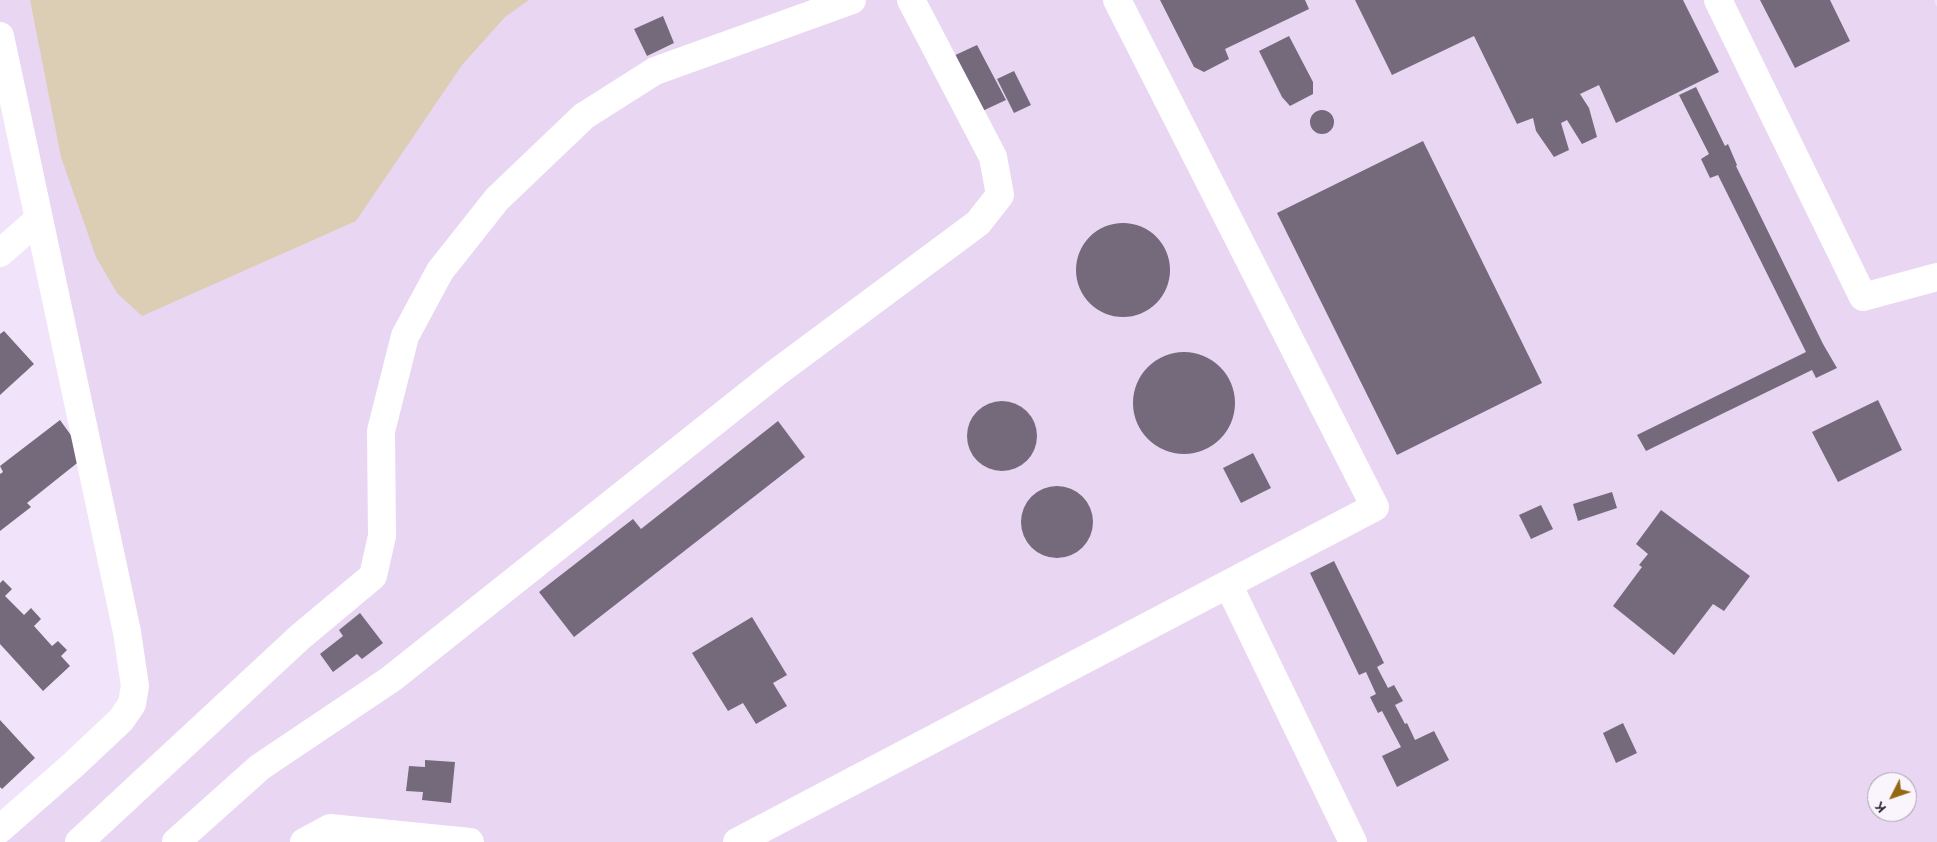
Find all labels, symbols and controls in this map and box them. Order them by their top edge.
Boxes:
north arrow [1867,772,1917,822]
text: K [1871,797,1891,816]

